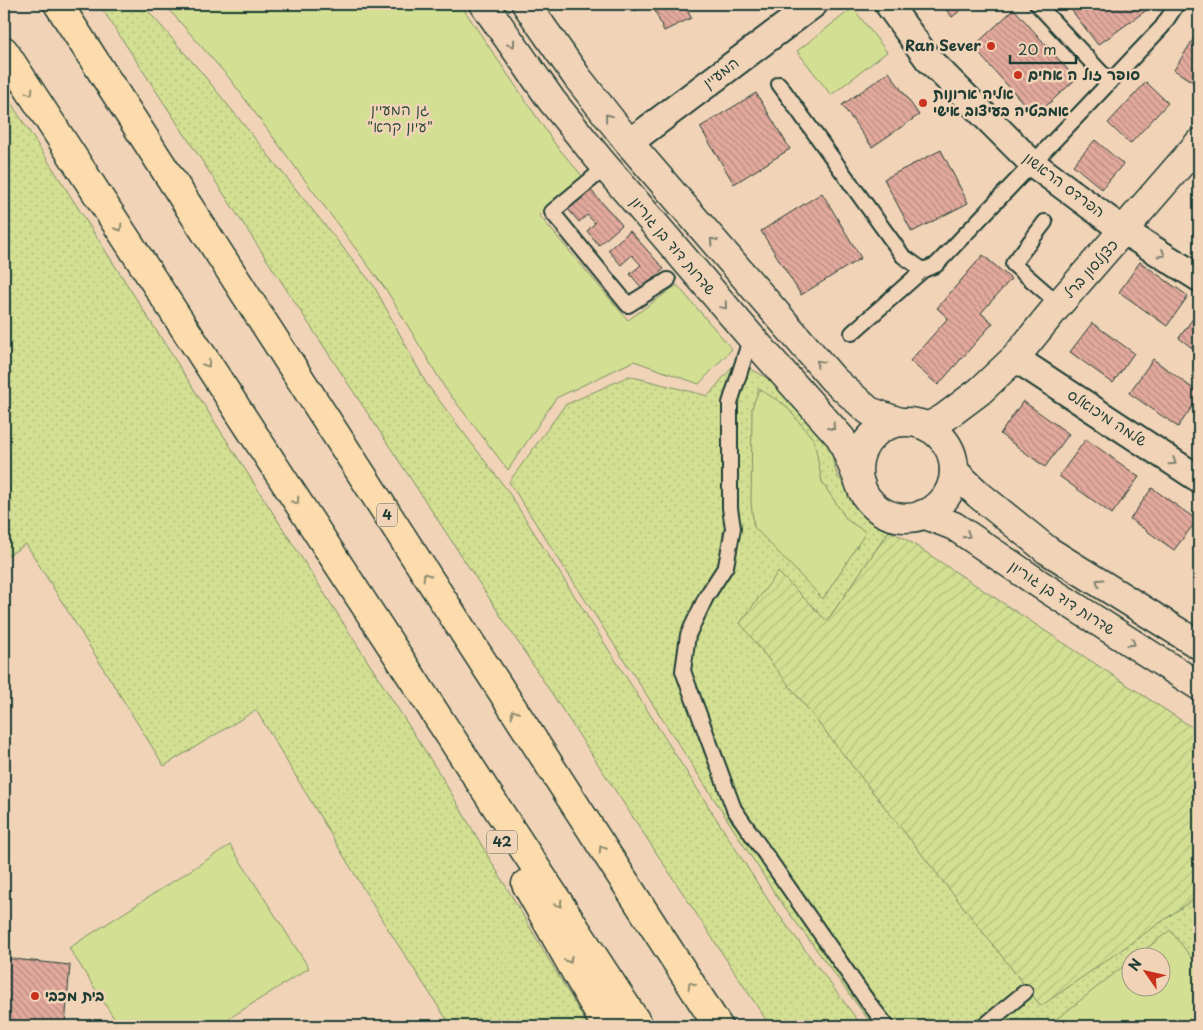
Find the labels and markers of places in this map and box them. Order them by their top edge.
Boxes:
place label: Ran Sever [905,33,981,56]
marker: Ran Sever [985,40,997,52]
place label: סופר זול ה אחים [1028,62,1140,85]
marker: סופר זול ה אחים [1012,69,1024,81]
place label: אליה ארונות אמבטיה בעיצוב אישי [933,81,1069,121]
marker: אליה ארונות אמבטיה בעיצוב אישי [917,97,929,109]
place label: בית מכבי [45,983,105,1006]
marker: בית מכבי [29,990,41,1002]

